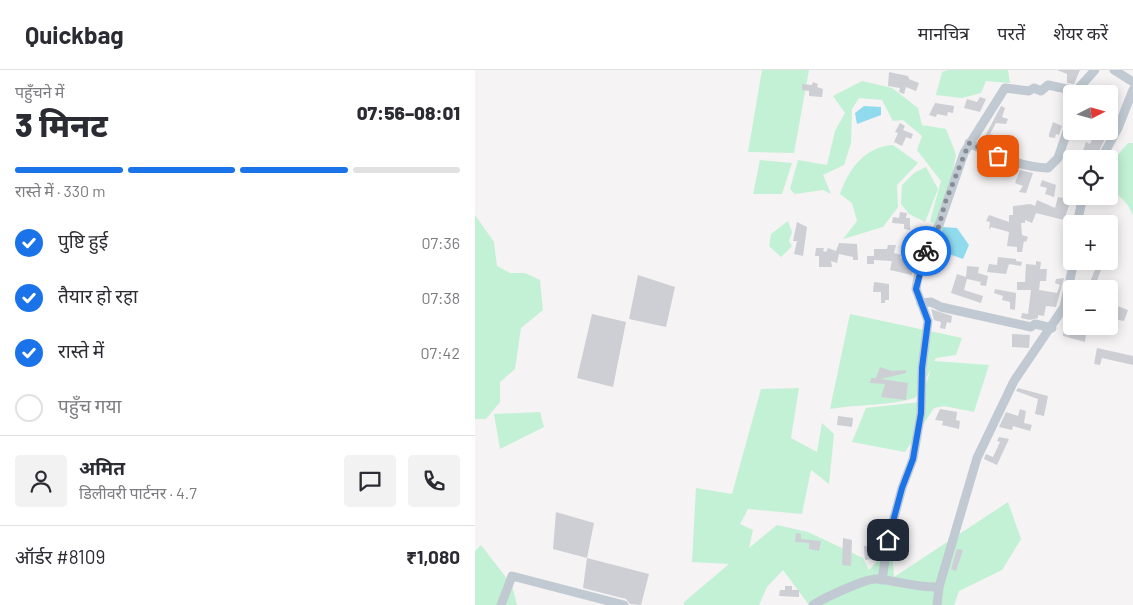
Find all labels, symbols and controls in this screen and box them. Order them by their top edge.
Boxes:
text: Quickbag [25,20,124,49]
text: मानचित्र [918,22,969,44]
text: परतें [997,22,1025,44]
text: शेयर करें [1053,22,1108,44]
text: पहुँचने में [15,82,64,101]
north arrow [1063,85,1117,140]
map controls [1063,85,1118,335]
text: 07:56–08:01 [357,101,460,124]
text: 3 मिनट [15,105,108,143]
pin [977,135,1019,177]
icon: bag [984,142,1012,170]
button: locate [1063,150,1118,205]
text: रास्ते में · 330 m [15,181,106,200]
button: + [1063,215,1118,270]
courier [901,226,951,276]
icon: check [15,229,43,257]
text: पुष्टि हुई [58,229,108,252]
text: 07:36 [421,233,460,252]
icon: bike [912,237,940,265]
button: − [1063,280,1118,335]
icon: check [15,284,43,312]
text: तैयार हो रहा [58,284,138,307]
text: 07:38 [421,288,460,307]
icon: check [15,339,43,367]
text: रास्ते में [58,339,104,362]
text: 07:42 [421,343,460,362]
text: पहुँच गया [58,394,121,417]
button: person [15,455,67,507]
button: chat [344,455,396,507]
button: phone [408,455,460,507]
text: अमित [79,456,125,479]
text: डिलीवरी पार्टनर · 4.7 [79,483,197,502]
pin [867,519,909,561]
icon: home [874,526,902,554]
text: ऑर्डर #8109 [15,545,105,568]
text: ₹1,080 [406,545,460,568]

